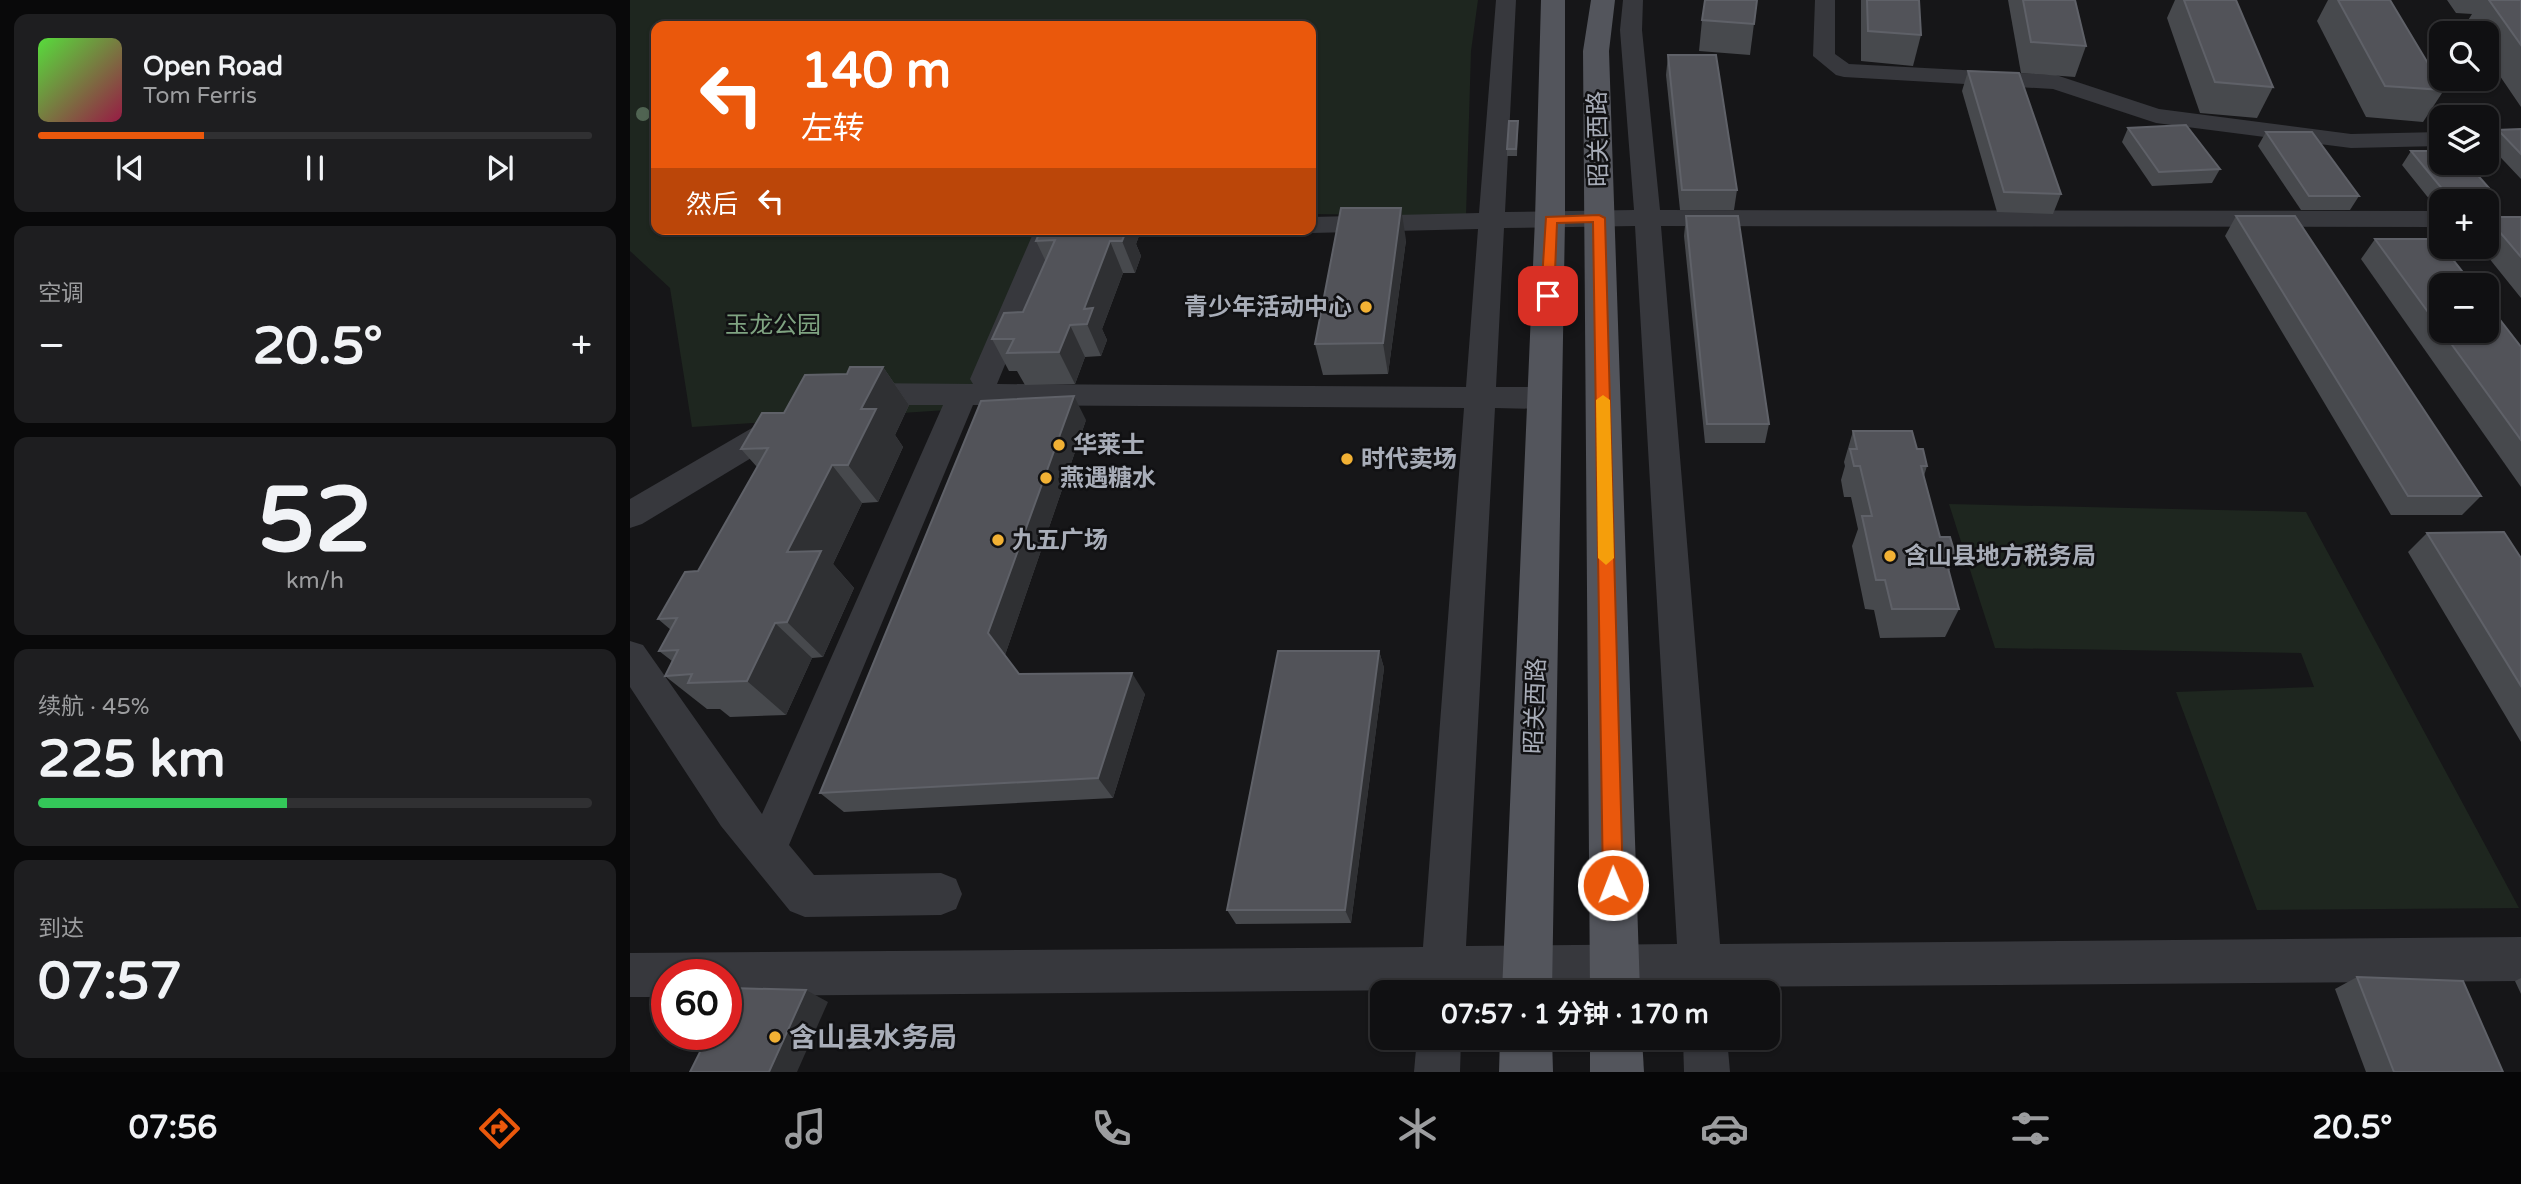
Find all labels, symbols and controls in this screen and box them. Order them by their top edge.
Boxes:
map controls [2429,21,2499,343]
button: search [2429,21,2499,91]
text: 140 m [801,42,951,101]
icon: left [686,49,777,140]
text: Open Road [143,51,283,82]
text: Tom Ferris [143,82,257,110]
street label: 昭关西路 [1583,91,1614,187]
button: layers [2429,105,2499,175]
text: 左转 [801,110,865,148]
icon: previous [111,149,149,187]
icon: pause [296,149,334,187]
icon: next [481,149,519,187]
icon: left [752,182,790,220]
text: 然后 [686,189,738,220]
button: + [2429,189,2499,259]
pin [1518,266,1578,326]
button: − [2429,273,2499,343]
icon: arrive [1529,277,1567,315]
text: 空调 [38,280,84,308]
place label: 青少年活动中心 [1184,293,1352,322]
marker: 青少年活动中心 [1358,299,1374,315]
park label: 玉龙公园 [725,311,821,340]
text: 20.5° [253,315,383,378]
text: − [38,323,65,369]
text: + [571,323,592,369]
place label: 华莱士 [1073,431,1145,460]
marker: 华莱士 [1051,437,1067,453]
place label: 时代卖场 [1361,445,1457,474]
marker: 时代卖场 [1339,451,1355,467]
place label: 燕遇糖水 [1060,464,1156,493]
text: 52 [258,466,372,576]
marker: 燕遇糖水 [1038,470,1054,486]
place label: 九五广场 [1012,526,1108,555]
marker: 九五广场 [990,532,1006,548]
place label: 含山县地方税务局 [1904,542,2096,571]
marker: 含山县地方税务局 [1882,548,1898,564]
text: km/h [286,567,344,595]
street label: 昭关西路 [1519,658,1552,754]
text: 续航 · 45% [38,693,150,721]
text: 225 km [38,728,226,791]
position arrow [1576,848,1650,922]
text: 到达 [38,915,84,943]
text: 07:57 [38,950,182,1013]
speed limit sign: 60 [651,959,742,1050]
text: 07:57 · 1 分钟 · 170 m [1441,999,1709,1030]
place label: 含山县水务局 [789,1021,957,1055]
marker: 含山县水务局 [767,1029,783,1045]
icon: directions [475,1104,524,1153]
icon: music [781,1104,830,1153]
icon: phone [1087,1104,1136,1153]
icon: climate [1393,1104,1442,1153]
icon: car [1700,1104,1749,1153]
icon: filters [2006,1104,2055,1153]
text: 07:56 [129,1109,217,1147]
text: 20.5° [2312,1109,2392,1147]

